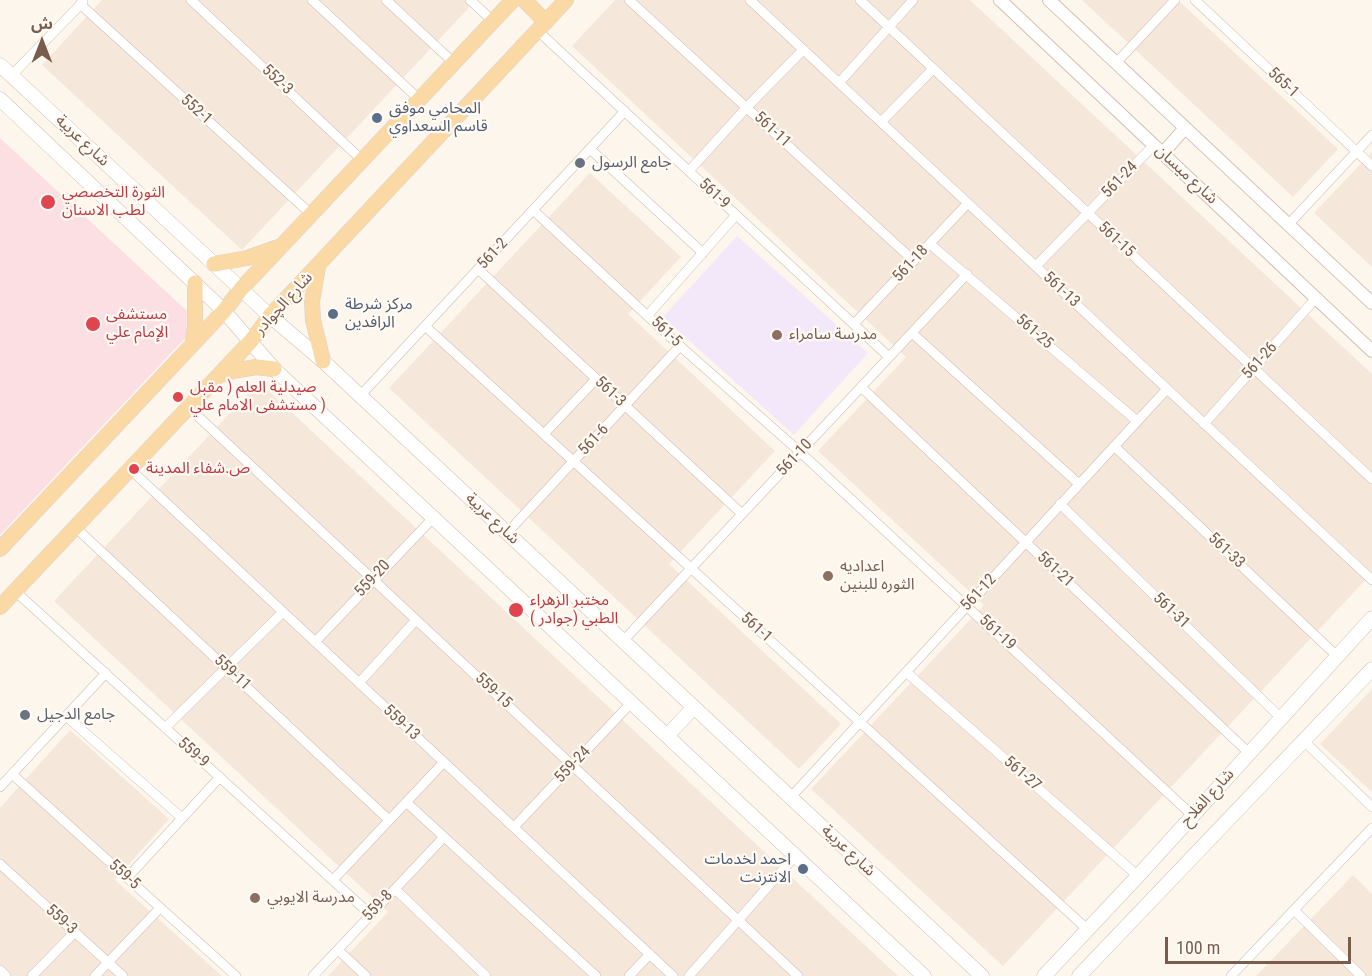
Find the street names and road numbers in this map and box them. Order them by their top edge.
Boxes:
street label: 552-3 [257,61,297,99]
street label: 565-1 [1263,64,1303,102]
street label: 552-1 [176,91,216,129]
street label: 561-11 [750,108,794,152]
street label: شارع عربية [51,111,113,171]
street label: شارع ميسان [1151,141,1221,209]
street label: 561-24 [1098,158,1142,202]
street label: 561-9 [694,175,734,213]
street label: 561-15 [1094,218,1138,262]
street label: 561-2 [474,234,512,274]
street label: 561-18 [889,242,933,286]
street label: 561-13 [1039,268,1083,312]
street label: شارع الچوادر [251,269,317,339]
street label: 561-25 [1011,310,1057,354]
street label: 561-5 [647,313,685,351]
street label: 561-26 [1238,338,1282,384]
street label: 561-3 [590,373,630,411]
street label: 561-6 [575,420,613,460]
street label: 561-10 [773,436,817,480]
street label: شارع عربية [461,489,523,549]
street label: 561-33 [1204,529,1248,573]
street label: 561-21 [1033,548,1077,592]
street label: 559-20 [351,557,395,601]
street label: 561-12 [957,571,1001,615]
street label: 561-31 [1149,589,1193,633]
street label: 561-1 [736,609,776,647]
street label: 561-19 [975,611,1019,655]
street label: 559-11 [210,651,254,695]
street label: 559-15 [471,669,515,713]
street label: 559-13 [379,701,423,745]
street label: 559-9 [173,734,213,772]
street label: 559-24 [551,743,595,787]
street label: 561-27 [999,752,1045,796]
street label: شارع الفلاح [1177,765,1239,831]
street label: شارع عربية [817,821,879,881]
street label: 559-5 [104,856,144,894]
street label: 559-8 [359,886,397,926]
street label: 559-3 [41,901,81,939]

